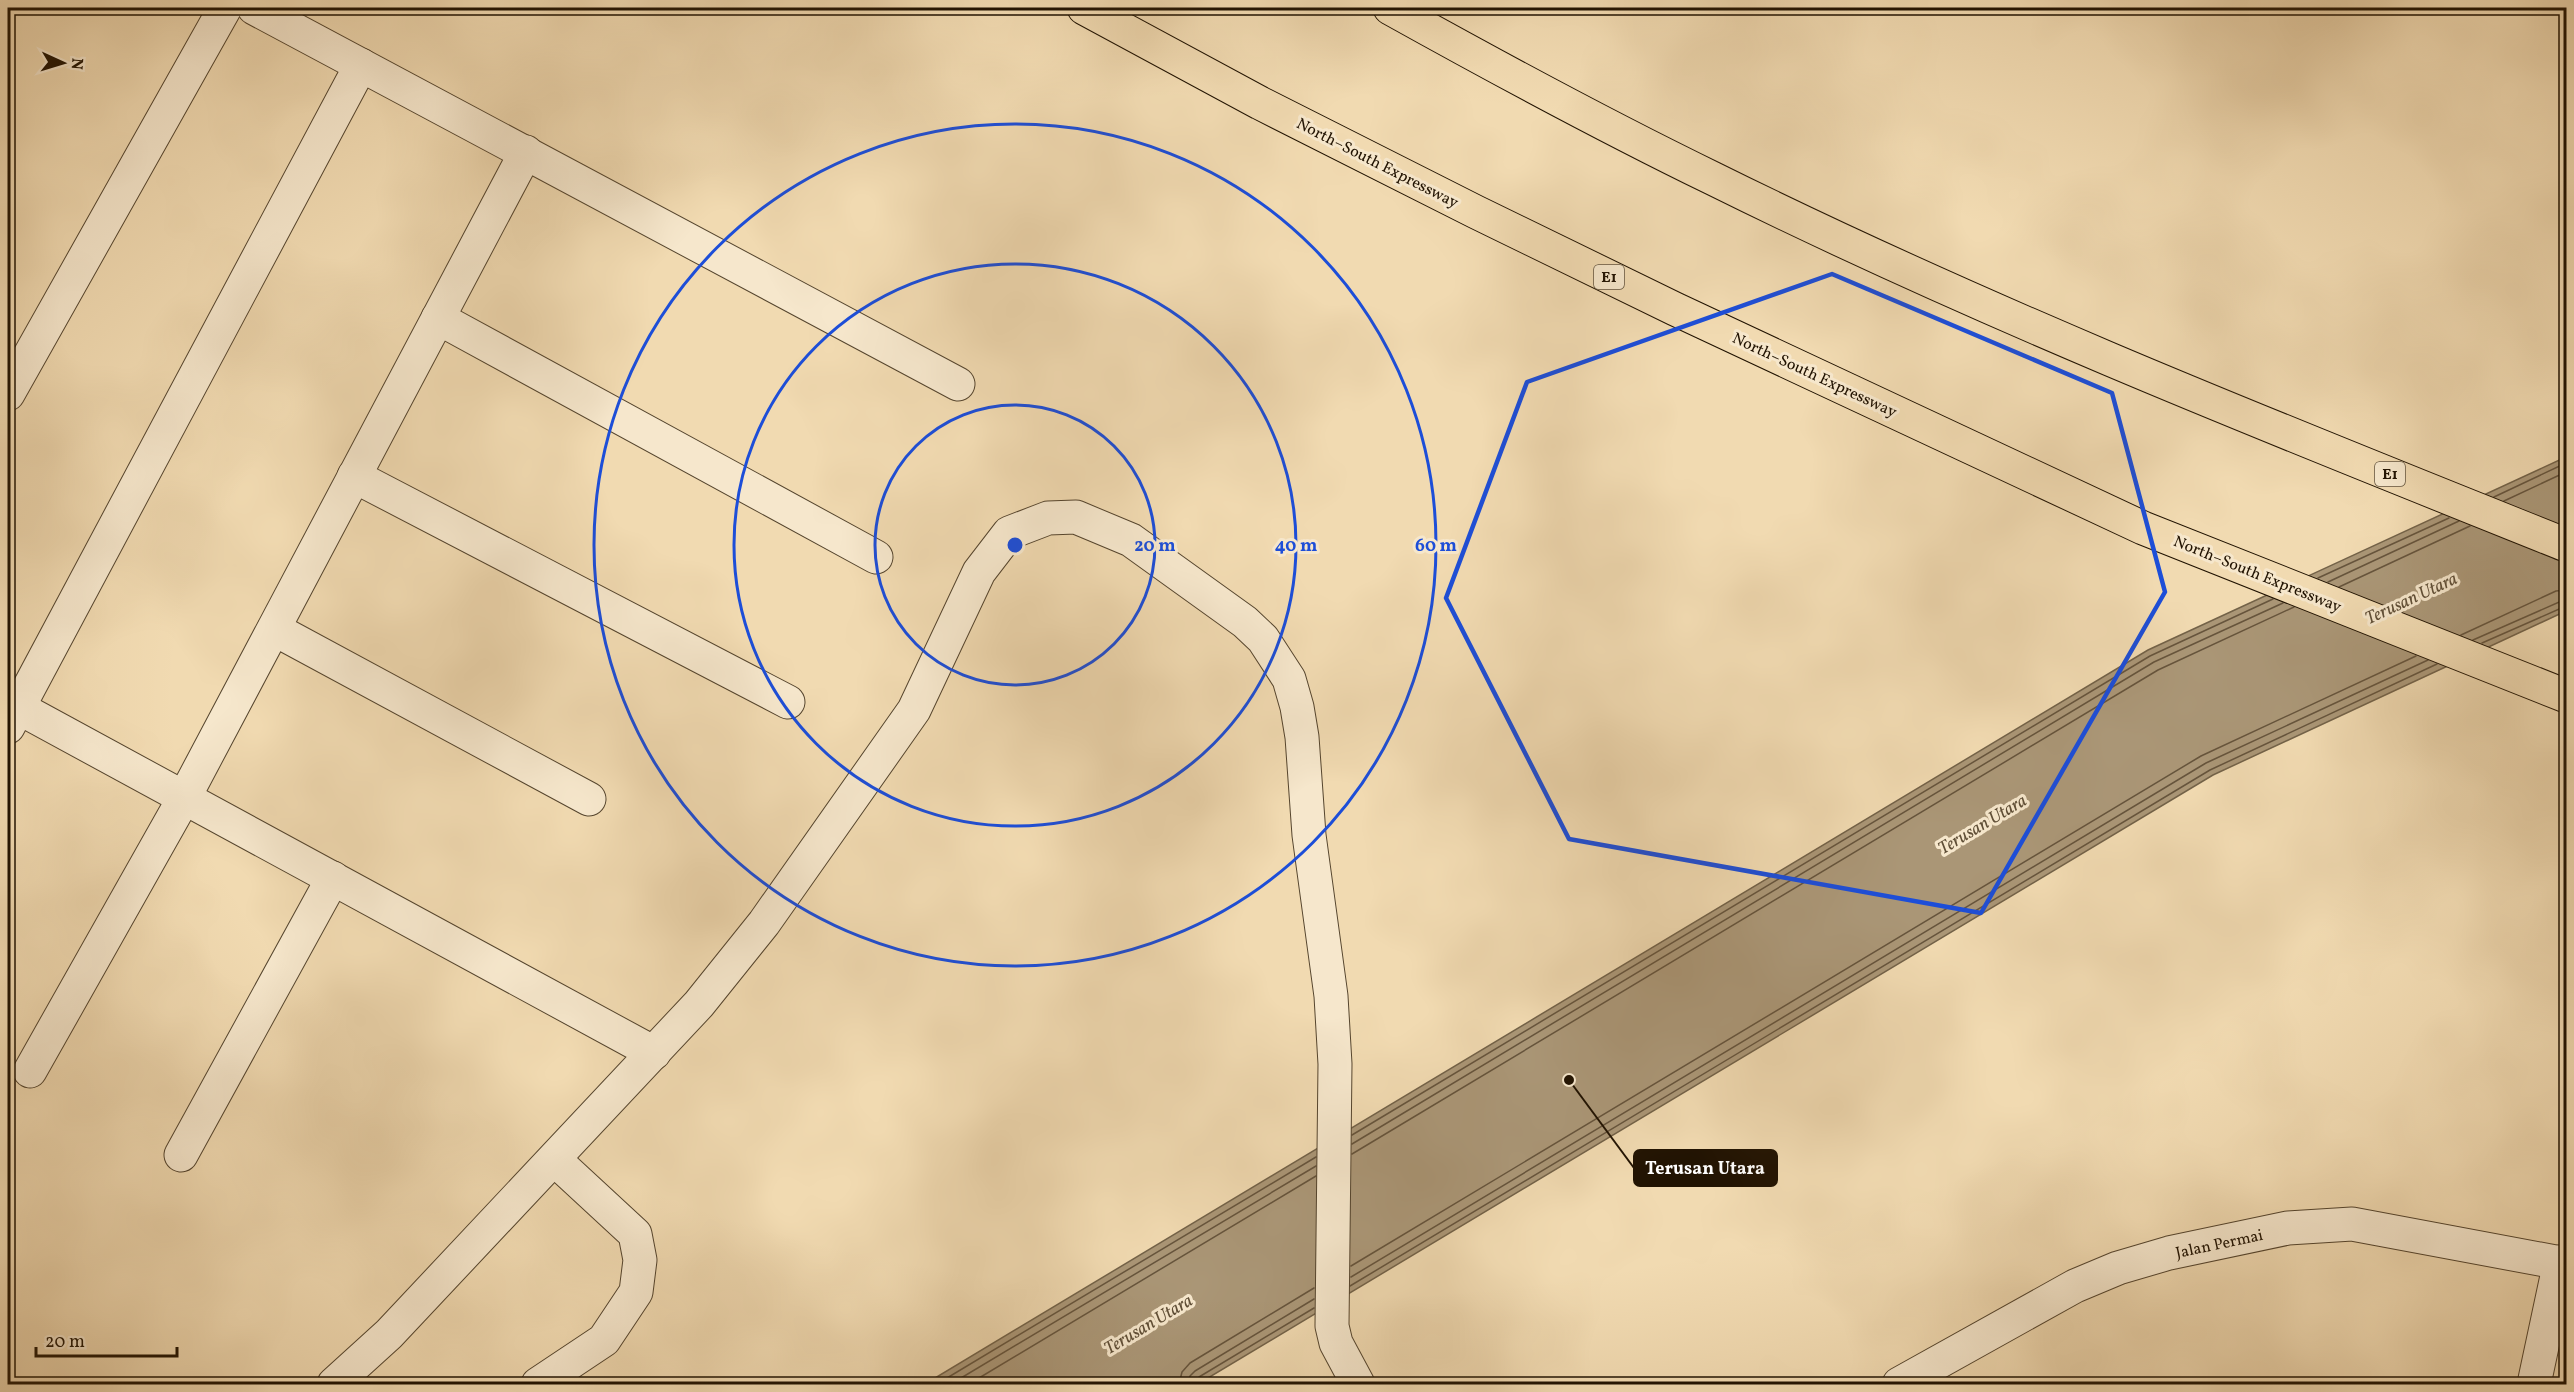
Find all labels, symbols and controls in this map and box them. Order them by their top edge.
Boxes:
north arrow [33,33,93,93]
text: N [65,57,87,71]
street label: North–South Expressway [1292,113,1462,214]
road number: E1 [1594,265,1624,289]
street label: North–South Expressway [1728,328,1900,424]
road number: E1 [2375,462,2405,486]
street label: North–South Expressway [2170,531,2345,619]
text: 20 m [1134,534,1176,559]
text: 40 m [1275,534,1317,559]
text: 60 m [1415,534,1457,559]
centre of rings [1005,535,1025,555]
water label: Terusan Utara [2361,567,2462,632]
water label: Terusan Utara [1934,789,2032,862]
callout: Terusan Utara [1634,1150,1777,1186]
text: Terusan Utara [1645,1157,1765,1182]
street label: Jalan Permai [2174,1225,2265,1265]
water label: Terusan Utara [1100,1289,1198,1362]
scale bar [36,1320,177,1358]
text: 20 m [45,1330,85,1355]

